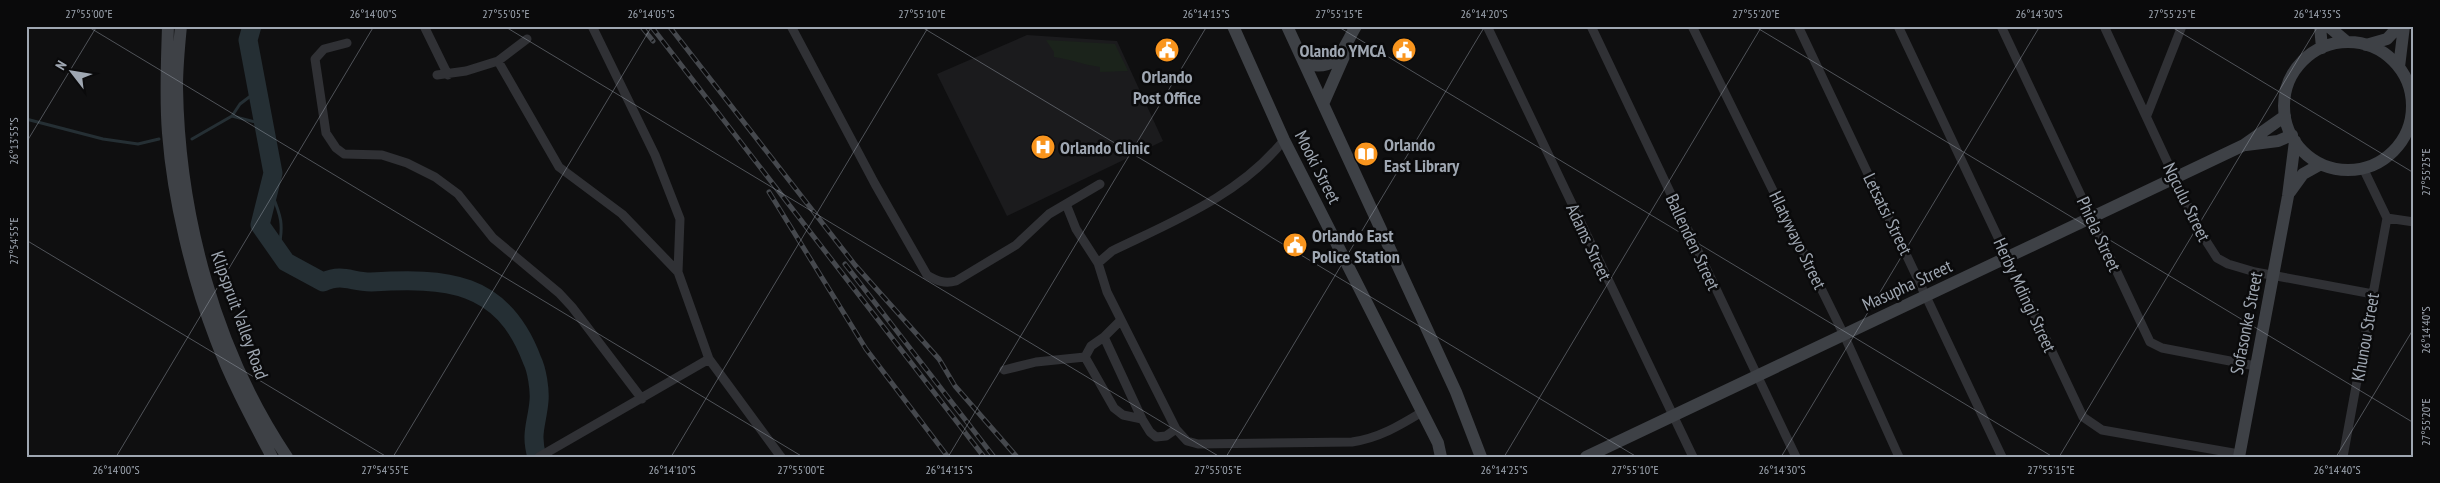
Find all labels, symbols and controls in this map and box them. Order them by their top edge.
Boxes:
text: 27°55'00"E [65,6,113,21]
text: 26°14'00"S [349,6,397,21]
text: 27°55'05"E [482,6,530,21]
text: 26°14'05"S [627,6,675,21]
text: 27°55'10"E [898,6,946,21]
text: 26°14'15"S [1182,6,1230,21]
text: 27°55'15"E [1315,6,1363,21]
text: 26°14'20"S [1460,6,1508,21]
text: 27°55'20"E [1732,6,1780,21]
text: 26°14'30"S [2015,6,2063,21]
text: 27°55'25"E [2148,6,2196,21]
text: 26°14'35"S [2293,6,2341,21]
public building icon: Orlando Post Office [1154,37,1180,63]
public building icon: Olando YMCA [1391,37,1417,63]
place label: Olando YMCA [1299,39,1387,62]
north arrow [48,48,98,98]
text: N [51,57,71,73]
place label: Orlando Post Office [1133,65,1201,109]
text: 26°13'55"S [6,117,21,165]
street label: Mooki Street [1290,127,1346,207]
place label: Orlando East Library [1384,133,1460,177]
hospital icon: Orlando Clinic [1030,134,1056,160]
place label: Orlando Clinic [1060,136,1150,159]
library icon: Orlando East Library [1353,141,1379,167]
text: 27°55'25"E [2418,148,2433,196]
street label: Ngculu Street [2158,159,2216,245]
street label: Letsatsi Street [1858,169,1918,259]
street label: Hlatywayo Street [1764,187,1832,293]
street label: Ballenden Street [1661,190,1725,294]
street label: Phiela Street [2072,193,2126,275]
street label: Adams Street [1561,200,1617,284]
text: 27°54'55"E [6,217,21,265]
place label: Orlando East Police Station [1312,224,1400,268]
public building icon: Orlando East Police Station [1282,232,1308,258]
street label: Herby Mdingi Street [1988,234,2062,356]
street label: Klipspruit Valley Road [206,248,274,382]
street label: Masupha Street [1858,254,1956,316]
street label: Sofasonke Street [2225,270,2267,376]
street label: Khunou Street [2346,291,2384,383]
text: 26°14'40"S [2418,306,2433,354]
text: 27°55'20"E [2418,398,2433,446]
text: 26°14'00"S [92,462,140,477]
text: 27°54'55"E [361,462,409,477]
text: 26°14'10"S [648,462,696,477]
text: 27°55'00"E [777,462,825,477]
text: 26°14'15"S [925,462,973,477]
text: 27°55'05"E [1194,462,1242,477]
text: 26°14'25"S [1480,462,1528,477]
text: 27°55'10"E [1611,462,1659,477]
text: 26°14'30"S [1758,462,1806,477]
text: 27°55'15"E [2027,462,2075,477]
text: 26°14'40"S [2313,462,2361,477]

